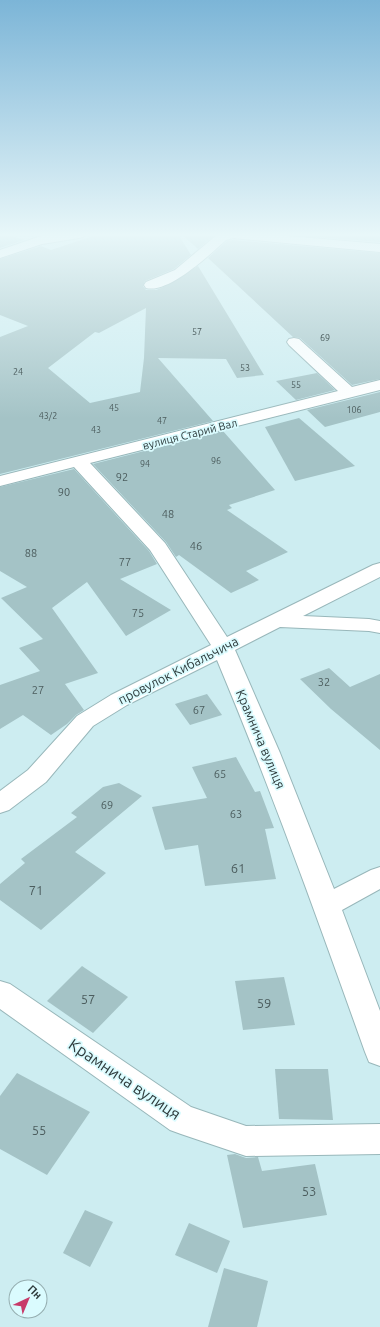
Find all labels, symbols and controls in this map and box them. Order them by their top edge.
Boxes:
house number: 57 [192,327,202,337]
house number: 69 [320,333,330,343]
house number: 53 [240,363,250,373]
house number: 24 [13,367,23,377]
house number: 55 [291,380,301,390]
house number: 45 [109,403,119,413]
house number: 106 [346,405,362,415]
house number: 43/2 [39,411,57,421]
street label: вулиця Старий Вал [141,416,239,452]
house number: 47 [157,416,167,426]
house number: 43 [91,425,101,435]
house number: 96 [211,456,221,466]
house number: 94 [140,459,150,469]
house number: 92 [116,471,128,483]
house number: 90 [58,486,70,498]
house number: 48 [162,508,174,520]
house number: 46 [190,540,202,552]
house number: 88 [25,547,37,559]
house number: 77 [119,556,131,568]
house number: 75 [132,607,144,619]
street label: провулок Кибальчича [116,634,240,706]
house number: 32 [318,676,330,688]
house number: 27 [32,684,44,696]
street label: Крамнича вулиця [234,687,288,791]
house number: 67 [193,704,205,716]
house number: 65 [214,768,226,780]
house number: 69 [101,799,113,811]
house number: 63 [230,808,242,820]
house number: 61 [231,861,245,875]
house number: 71 [29,883,43,897]
house number: 57 [81,992,95,1006]
house number: 59 [257,996,271,1010]
street label: Крамнича вулиця [66,1035,184,1123]
house number: 55 [32,1123,46,1137]
house number: 53 [302,1184,316,1198]
north arrow [8,1279,48,1319]
text: Пн [26,1282,44,1301]

